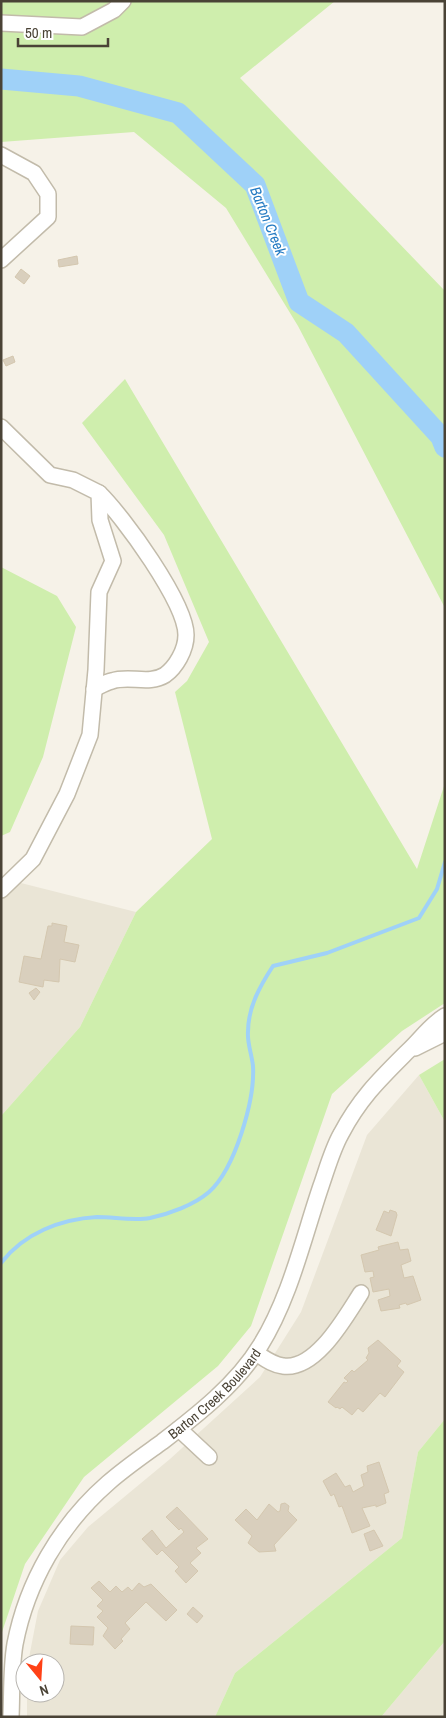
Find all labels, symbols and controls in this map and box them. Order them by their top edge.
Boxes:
scale bar [18,15,108,47]
text: 50 m [25,22,52,43]
water label: Barton Creek [245,183,292,259]
street label: Barton Creek Boulevard [165,1345,265,1443]
north arrow [15,1653,65,1703]
text: N [37,1681,51,1700]

